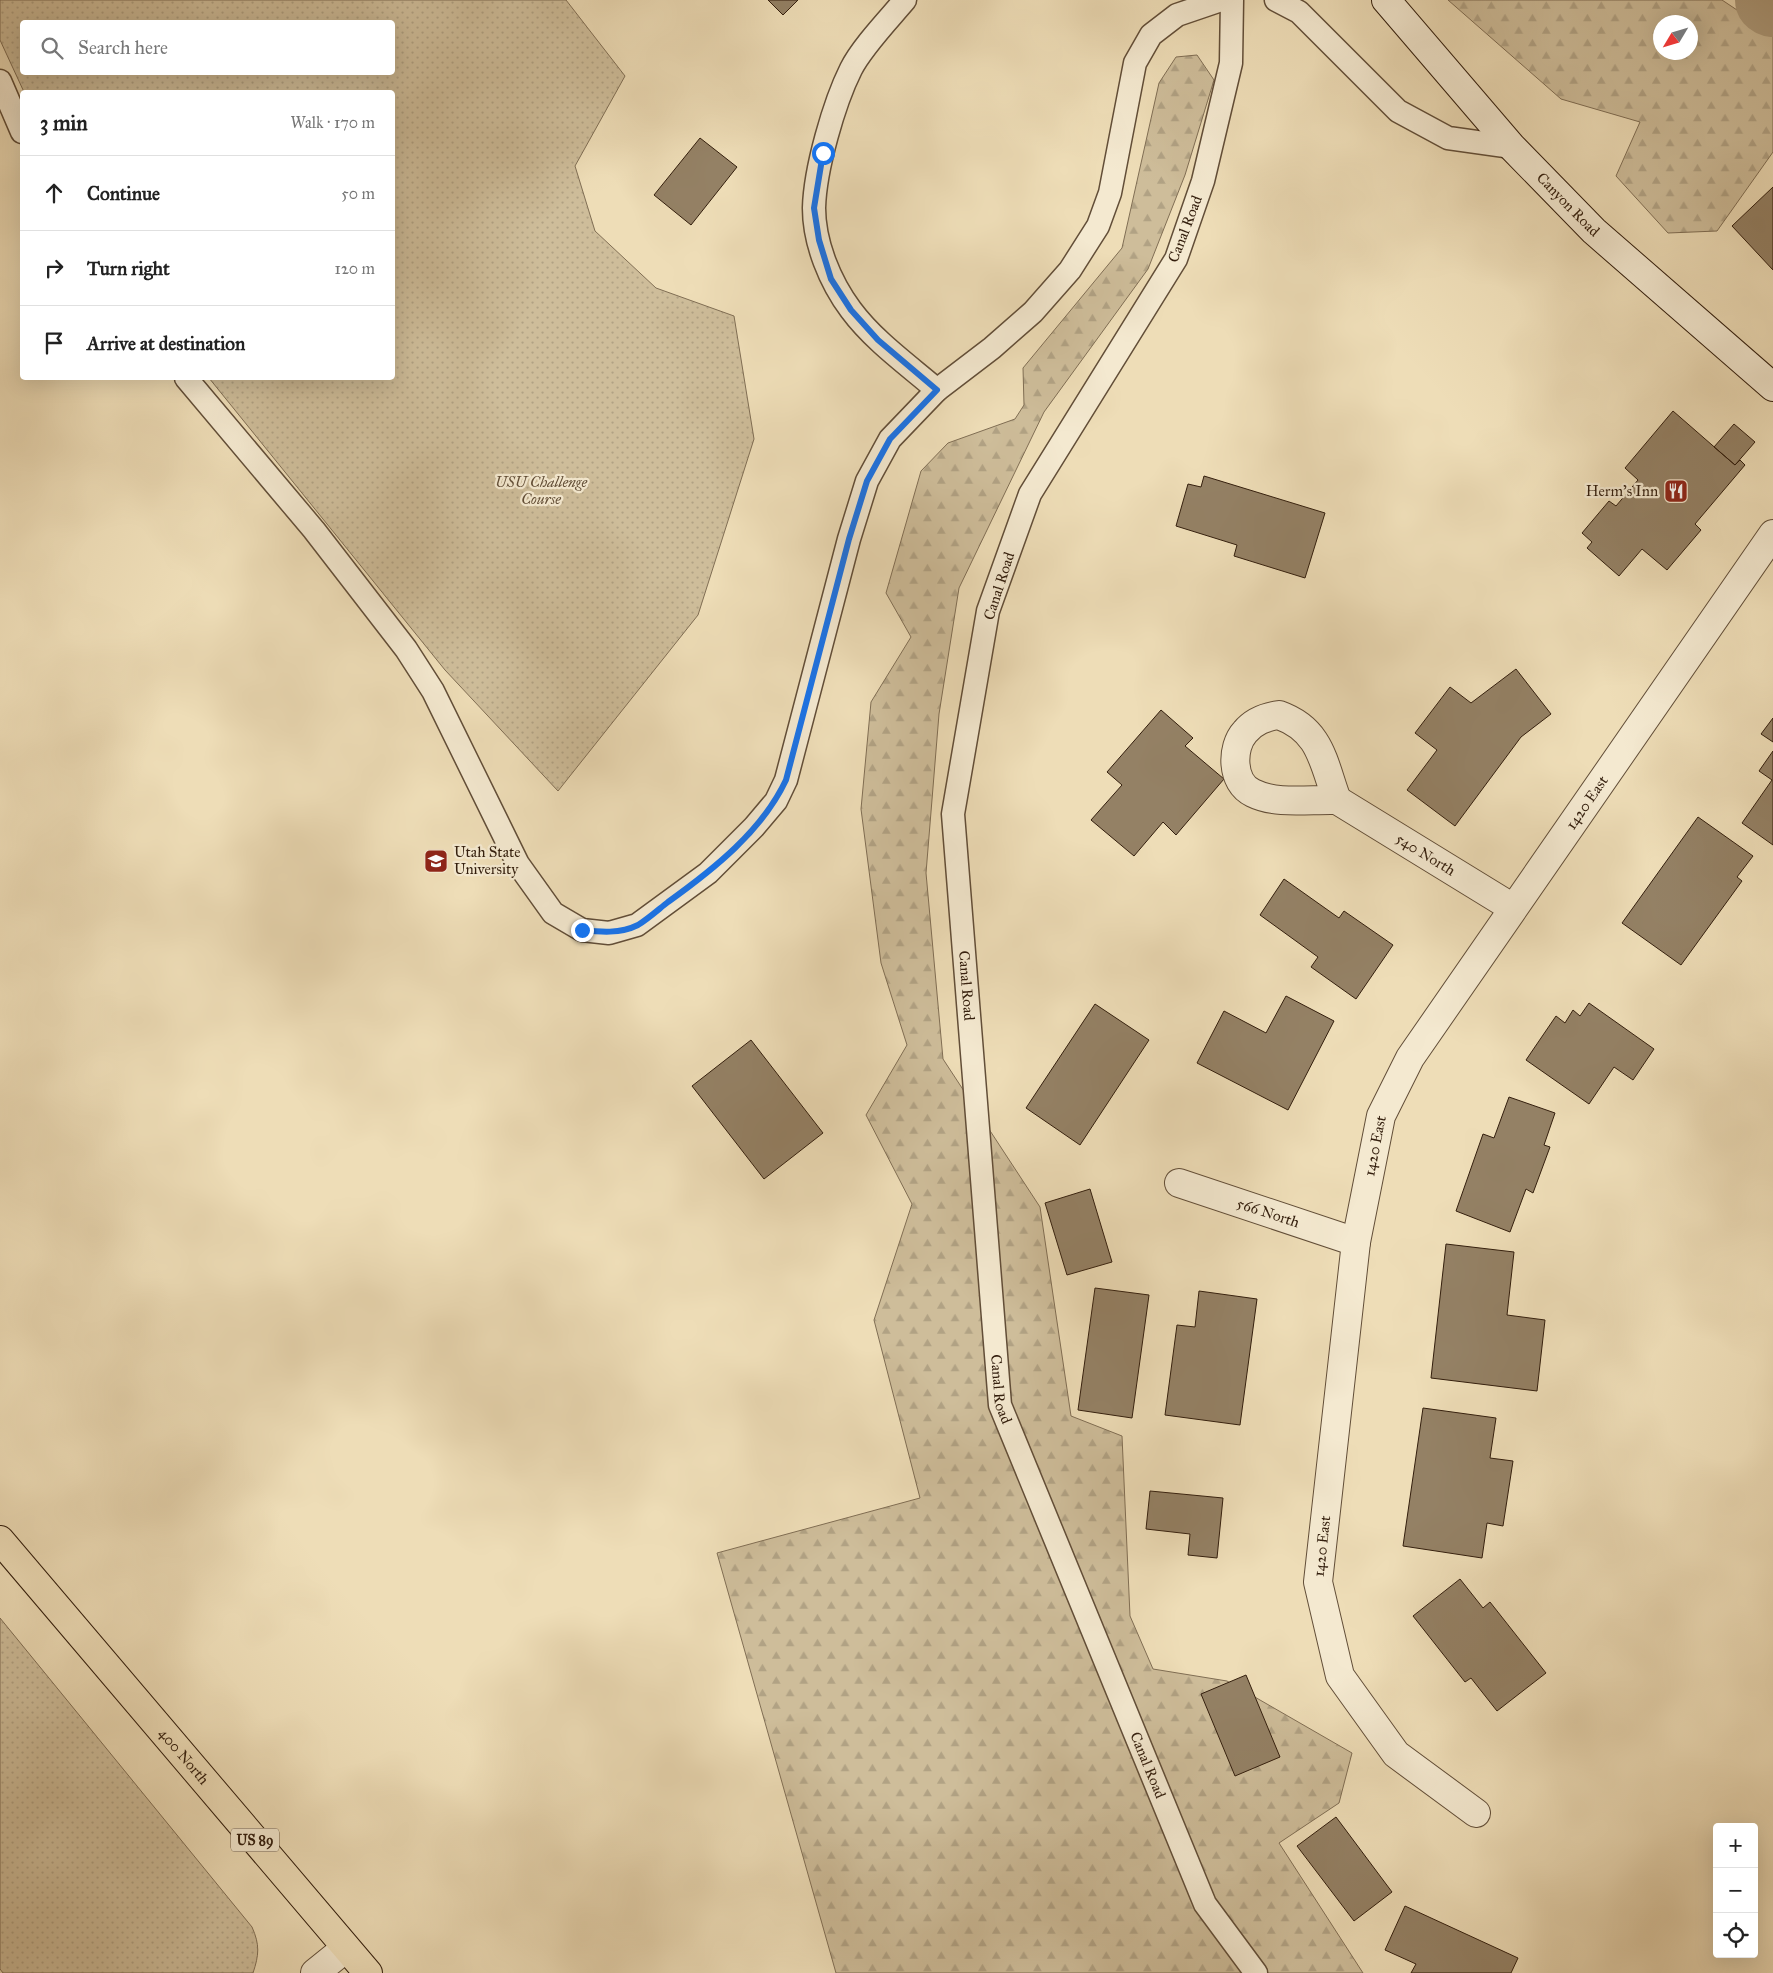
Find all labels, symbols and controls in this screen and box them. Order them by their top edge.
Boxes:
north arrow [1653,15,1698,60]
search box [20,20,395,75]
icon: search [38,34,66,62]
text: Search here [78,36,168,59]
text: 3 min [40,110,88,136]
text: Walk · 170 m [291,113,375,132]
route start [812,142,835,165]
street label: Canyon Road [1533,169,1603,241]
icon: ahead [40,179,68,207]
text: Continue [87,182,160,205]
text: 50 m [341,184,375,203]
street label: Canal Road [1164,193,1206,265]
icon: right [40,254,68,282]
text: Turn right [87,257,170,280]
text: 120 m [335,259,375,278]
icon: arrive [40,329,68,357]
text: Arrive at destination [87,332,245,355]
park label: USU Challenge Course [495,473,588,508]
restaurant icon: Herm’s Inn [1663,478,1689,504]
place label: Herm’s Inn [1586,482,1658,500]
street label: Canal Road [980,549,1019,622]
street label: 1420 East [1562,772,1612,833]
street label: 540 North [1393,829,1459,880]
place label: Utah State University [454,843,521,878]
school or university icon: Utah State University [423,848,449,874]
route end [571,919,594,942]
street label: Canal Road [955,950,978,1022]
street label: 1420 East [1360,1113,1390,1178]
street label: 566 North [1234,1194,1302,1232]
street label: Canal Road [987,1354,1016,1427]
street label: 1420 East [1310,1514,1334,1578]
street label: 400 North [155,1724,213,1789]
street label: Canal Road [1126,1729,1170,1802]
map controls [1713,1823,1758,1958]
button: + [1713,1823,1758,1868]
road number: US 89 [231,1828,279,1852]
button: − [1713,1868,1758,1913]
button: locate [1713,1913,1758,1958]

